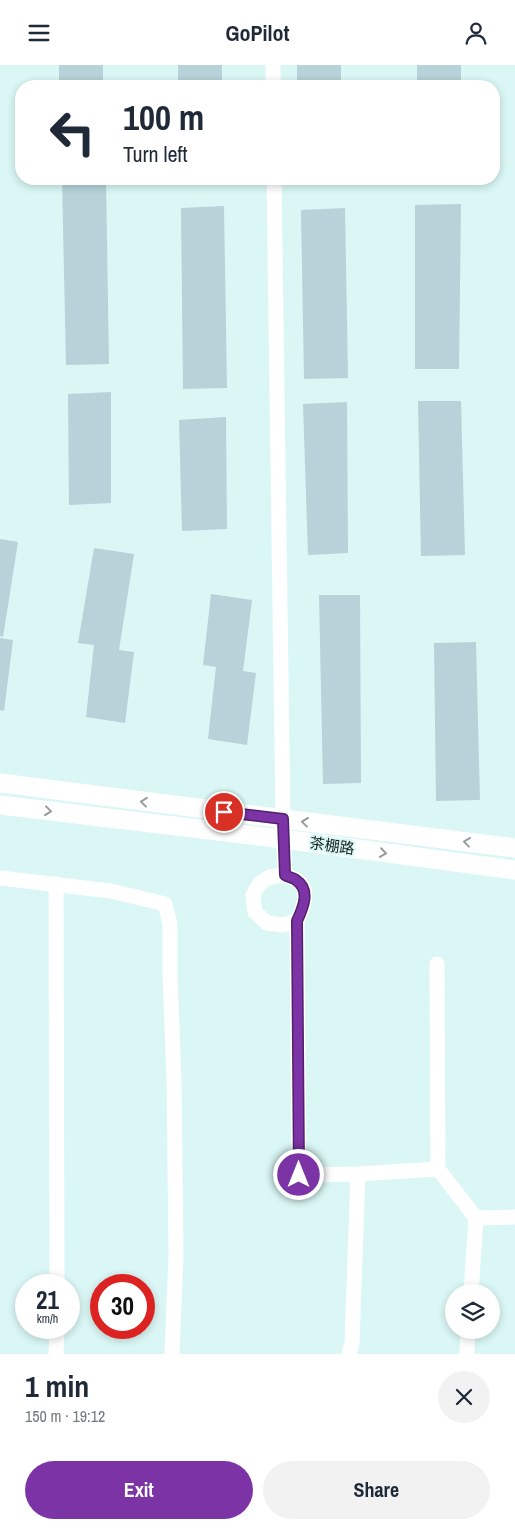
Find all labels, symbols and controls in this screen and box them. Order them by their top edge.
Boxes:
text: GoPilot [225,18,290,48]
icon: menu [25,19,53,47]
icon: person [462,19,490,47]
text: 100 m [123,94,204,141]
icon: left [40,100,105,165]
text: Turn left [123,139,188,169]
pin [203,791,245,833]
one-way arrow [140,797,148,808]
icon: arrive [210,798,238,826]
one-way arrow [45,805,53,816]
one-way arrow [301,817,309,828]
street label: 茶棚路 [308,832,356,859]
one-way arrow [462,837,470,848]
one-way arrow [380,847,388,858]
position arrow [272,1148,324,1200]
speed limit sign: 30 [90,1274,155,1339]
text: 21 [36,1283,59,1317]
map controls [445,1284,500,1339]
button: layers [445,1284,500,1339]
text: km/h [37,1311,58,1327]
text: 1 min [25,1366,89,1406]
button: close [438,1371,490,1423]
text: 150 m · 19:12 [25,1405,105,1427]
button: Exit [25,1461,253,1519]
button: Share [263,1461,490,1519]

